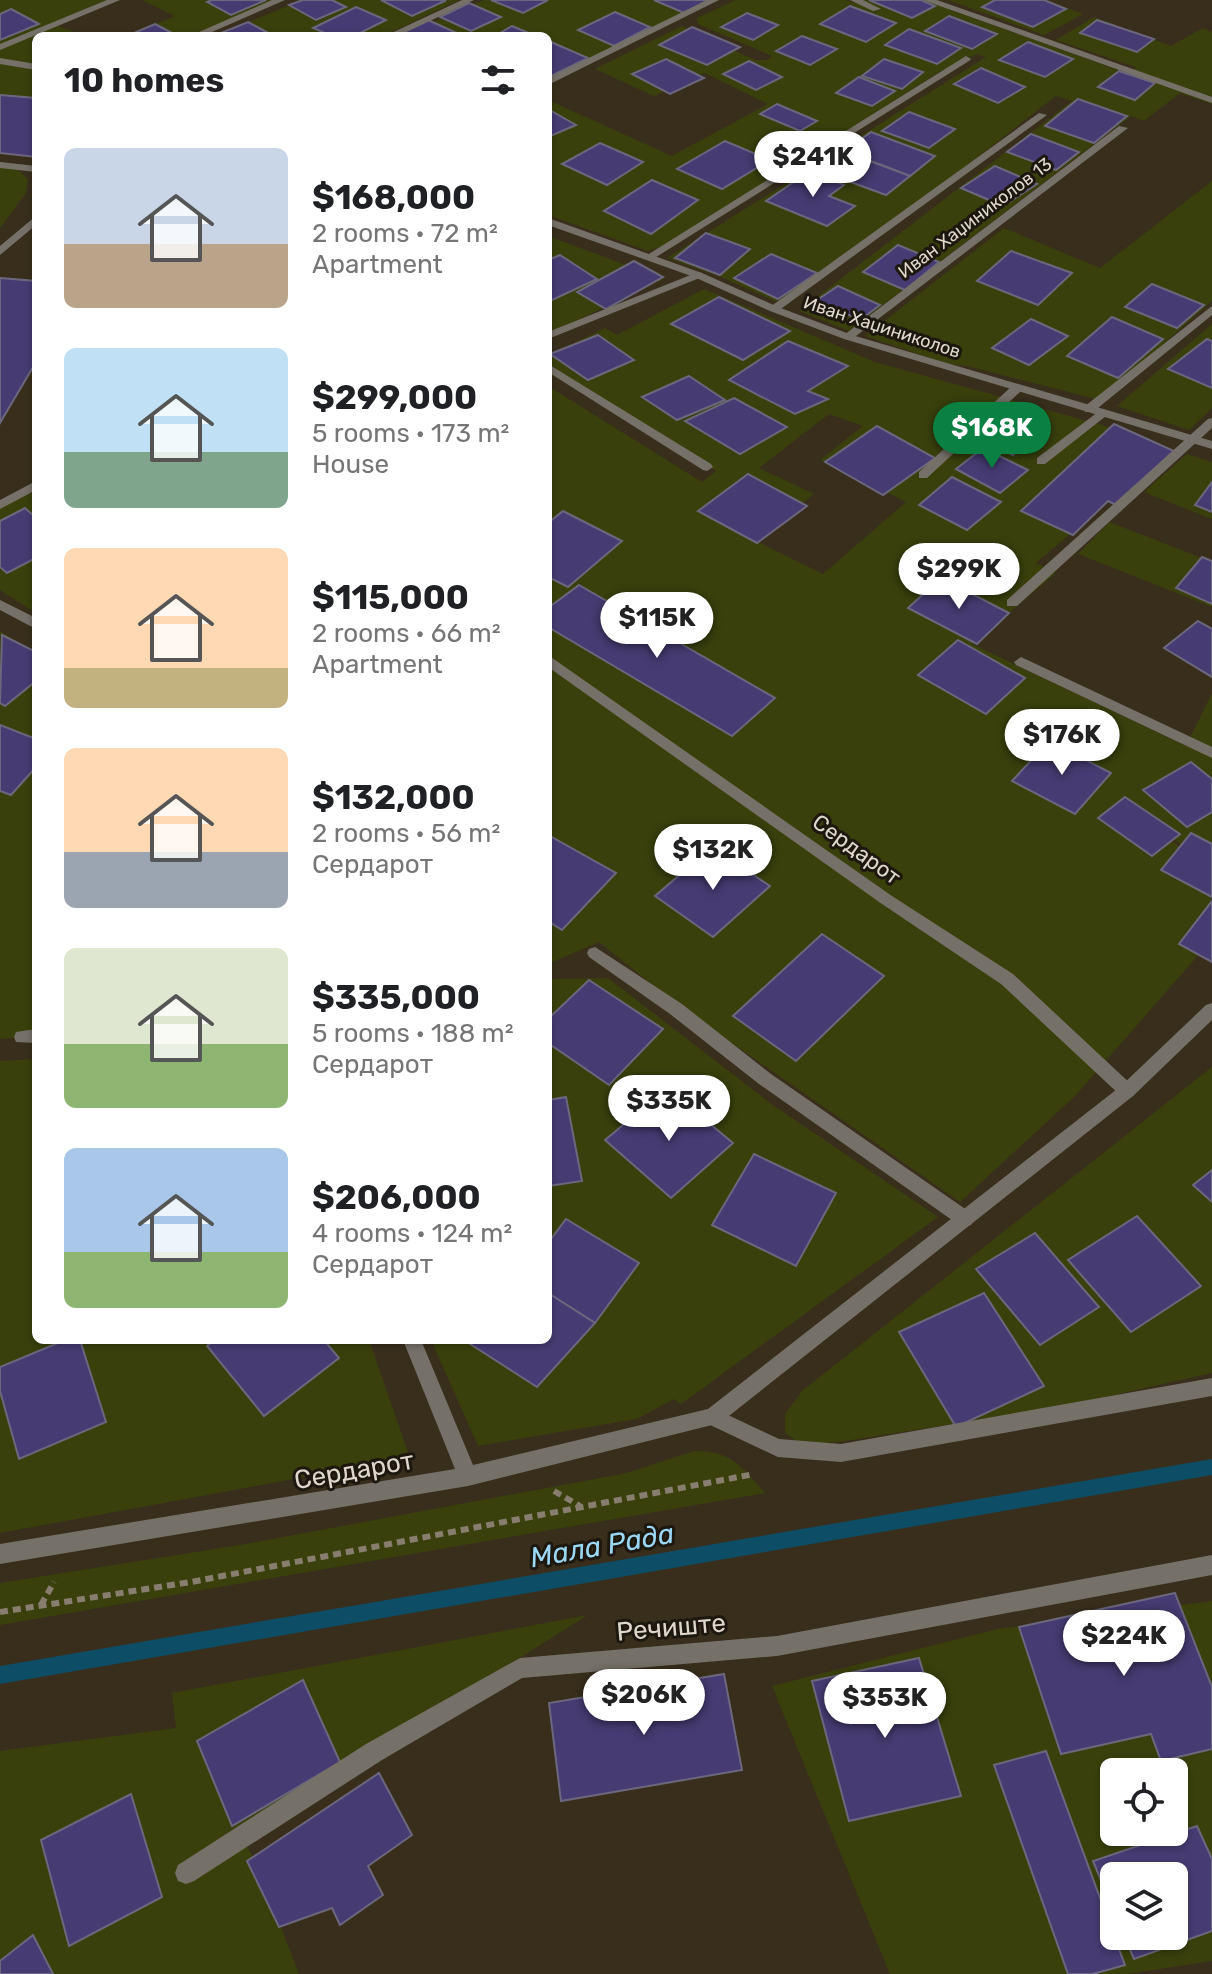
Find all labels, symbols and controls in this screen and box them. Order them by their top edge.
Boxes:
icon: filters [476,58,520,102]
text: 10 homes [64,60,224,101]
pin: $241K [757,131,869,199]
text: $241K [772,141,854,172]
street label: Иван Хаџиниколов 13 [894,153,1056,283]
text: $168,000 [312,177,475,218]
icon: home [128,180,224,276]
text: 2 rooms · 72 m² [312,218,498,249]
text: Apartment [312,249,443,280]
street label: Иван Хаџиниколов [801,291,963,363]
text: $299,000 [312,377,477,418]
icon: home [128,380,224,476]
pin: $168K [936,402,1048,470]
text: $168K [951,412,1033,443]
text: 5 rooms · 173 m² [312,418,509,449]
text: House [312,449,389,480]
pin: $299K [903,543,1015,611]
text: $299K [917,553,1001,584]
text: $115,000 [312,577,469,618]
icon: home [128,580,224,676]
pin: $115K [601,592,713,660]
text: $115K [618,602,696,633]
text: 2 rooms · 66 m² [312,618,501,649]
text: Apartment [312,649,443,680]
pin: $176K [1006,709,1118,777]
text: $176K [1023,719,1101,750]
text: $132,000 [312,777,475,818]
icon: home [128,780,224,876]
street label: Сердарот [807,808,906,890]
text: 2 rooms · 56 m² [312,818,500,849]
pin: $132K [657,824,769,892]
text: $132K [672,834,754,865]
text: Сердарот [312,849,433,880]
text: $335,000 [312,977,480,1018]
icon: home [128,980,224,1076]
text: 5 rooms · 188 m² [312,1018,514,1049]
text: Сердарот [312,1049,433,1080]
pin: $335K [613,1075,725,1143]
text: $335K [626,1085,712,1116]
text: $206,000 [312,1177,481,1218]
icon: home [128,1180,224,1276]
text: 4 rooms · 124 m² [312,1218,512,1249]
text: Сердарот [312,1249,433,1280]
street label: Сердарот [292,1445,416,1496]
water label: Мала Рада [527,1517,677,1574]
street label: Речиште [615,1607,727,1648]
pin: $224K [1068,1610,1180,1678]
text: $224K [1081,1620,1167,1651]
pin: $206K [588,1669,700,1737]
pin: $353K [829,1672,941,1740]
text: $206K [601,1679,687,1710]
text: $353K [842,1682,928,1713]
map controls [1100,1758,1188,1950]
button: locate [1100,1758,1188,1846]
button: layers [1100,1862,1188,1950]

